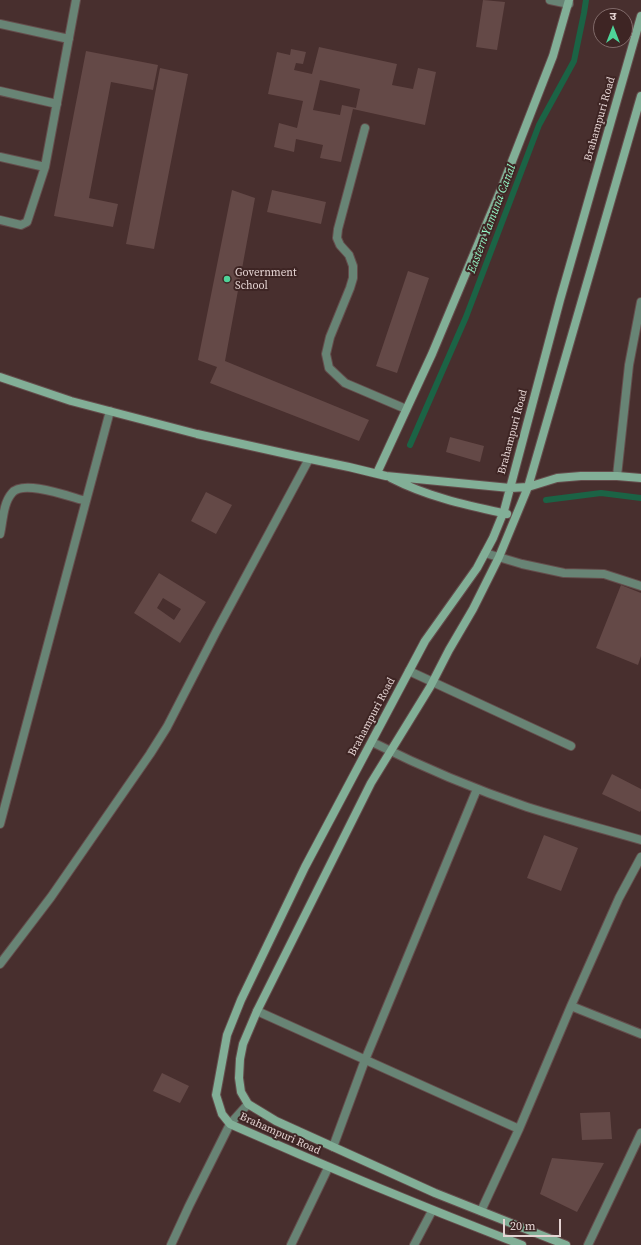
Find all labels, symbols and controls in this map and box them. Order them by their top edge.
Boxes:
north arrow [593,8,633,48]
text: उ [610,9,616,24]
street label: Brahampuri Road [582,75,618,163]
water label: Eastern Yamuna Canal [465,163,519,275]
place label: Government School [235,266,297,292]
marker: Government School [222,274,232,284]
street label: Brahampuri Road [495,388,531,476]
street label: Brahampuri Road [346,675,398,759]
street label: Brahampuri Road [238,1110,322,1158]
scale bar [505,1211,563,1237]
text: 20 m [510,1218,536,1234]

